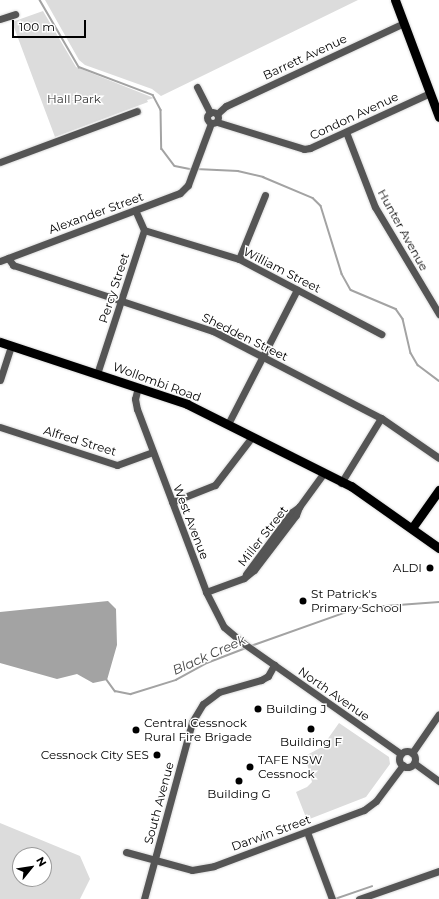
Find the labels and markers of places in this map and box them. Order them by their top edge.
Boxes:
place label: ALDI [393,561,422,575]
marker: ALDI [425,563,435,573]
place label: St Patrick's Primary School [311,587,402,615]
marker: St Patrick's Primary School [298,596,308,606]
place label: Building J [266,702,326,716]
marker: Building J [253,704,263,714]
place label: Central Cessnock Rural Fire Brigade [144,716,252,744]
marker: Building F [306,724,316,734]
marker: Central Cessnock Rural Fire Brigade [131,725,141,735]
place label: Building F [280,735,342,749]
place label: Cessnock City SES [41,748,149,762]
marker: Cessnock City SES [152,750,162,760]
place label: TAFE NSW Cessnock [258,753,322,781]
marker: TAFE NSW Cessnock [245,762,255,772]
marker: Building G [234,776,244,786]
place label: Building G [207,787,271,801]

